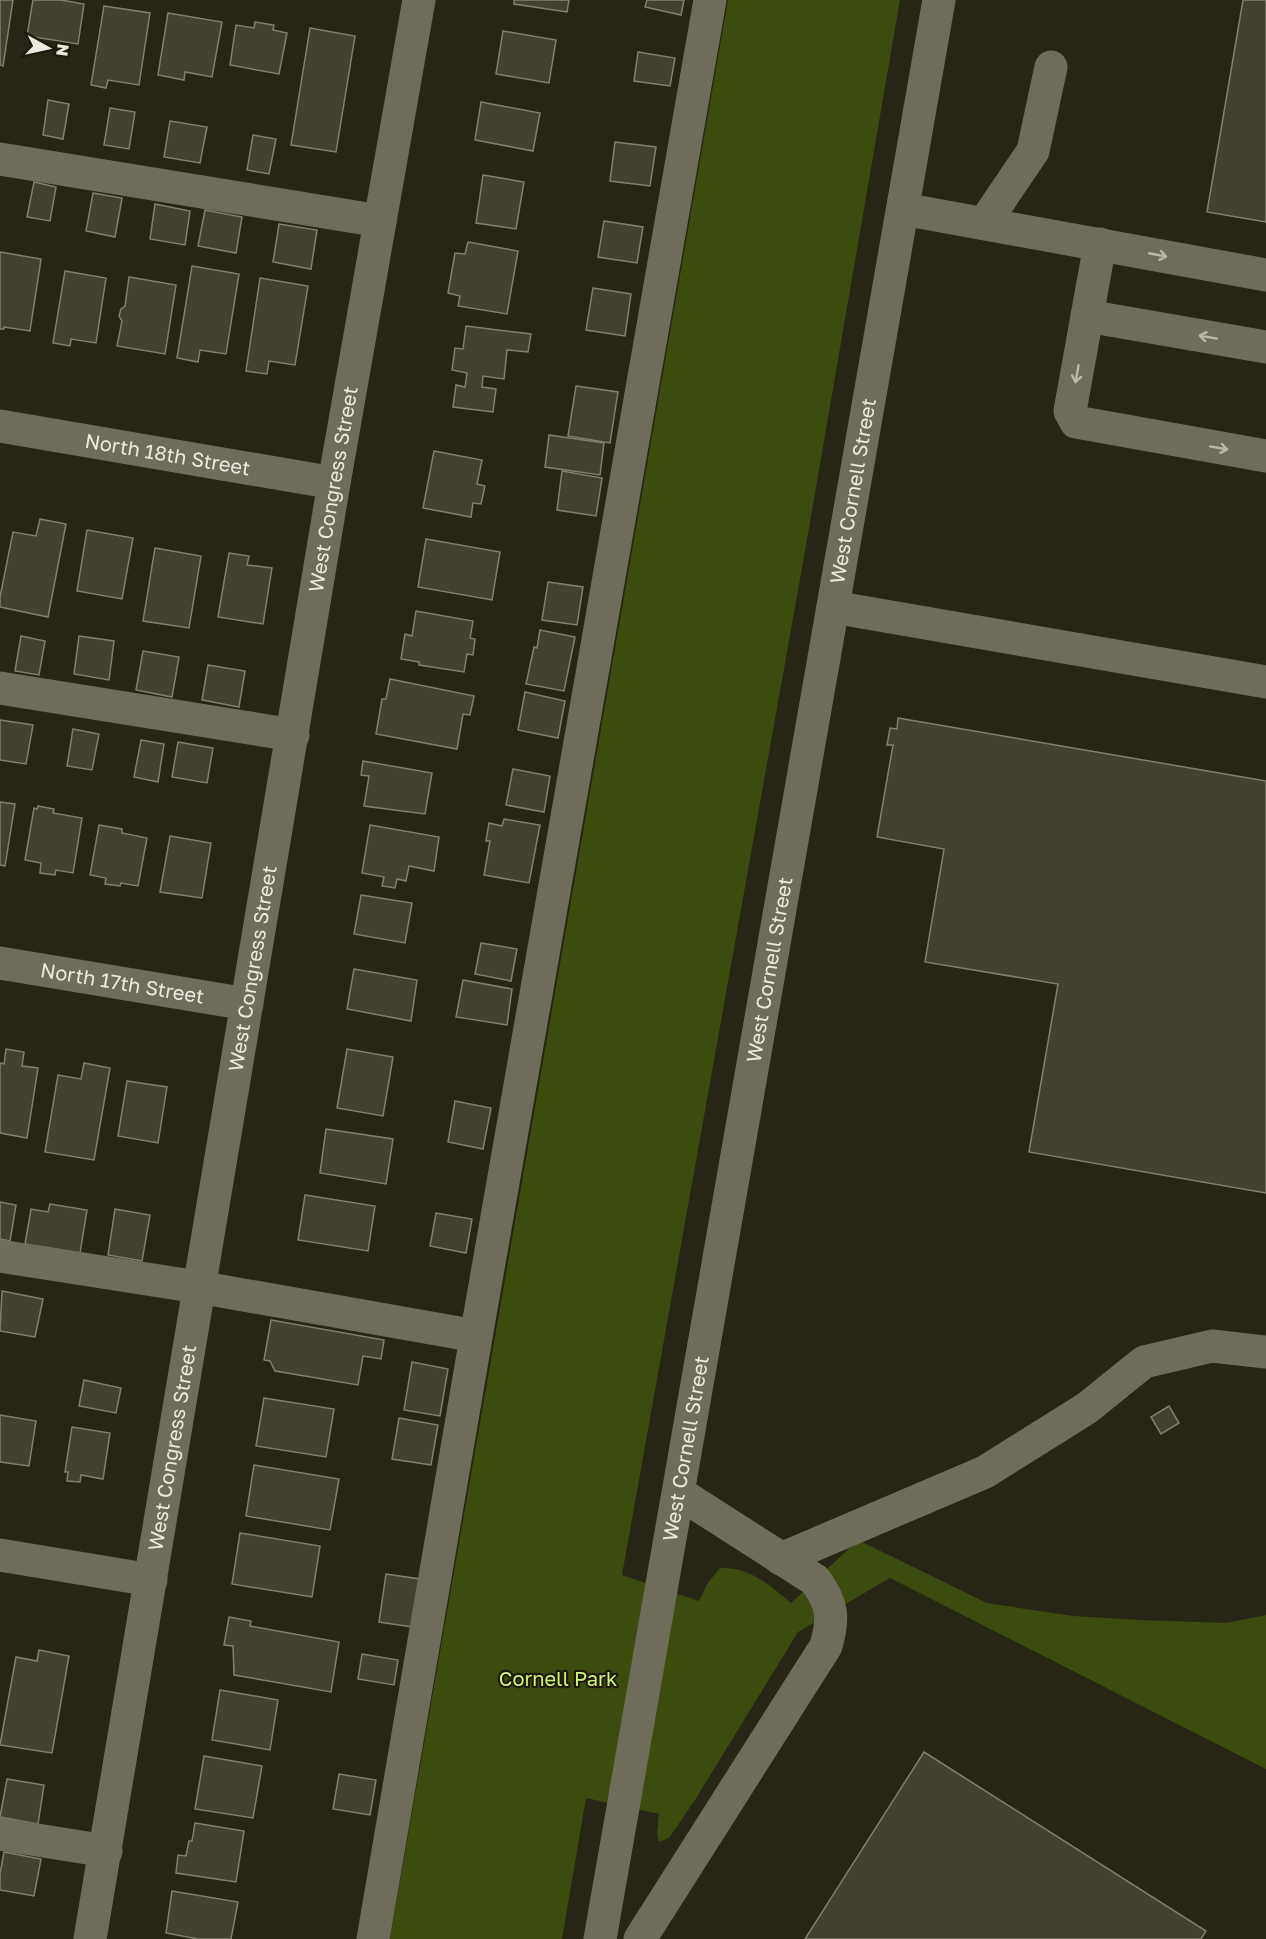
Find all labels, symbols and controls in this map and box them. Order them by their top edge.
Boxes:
north arrow [18,18,78,78]
text: N [52,43,74,58]
one-way arrow [1147,250,1167,261]
one-way arrow [1199,331,1219,342]
one-way arrow [1071,364,1082,383]
street label: West Congress Street [303,384,362,594]
street label: West Cornell Street [824,396,880,585]
street label: North 18th Street [83,428,252,480]
one-way arrow [1208,443,1228,454]
street label: West Congress Street [223,864,281,1073]
street label: West Cornell Street [740,875,796,1064]
street label: North 17th Street [39,957,206,1008]
street label: West Congress Street [142,1343,200,1552]
street label: West Cornell Street [657,1354,713,1543]
park label: Cornell Park [499,1666,617,1690]

